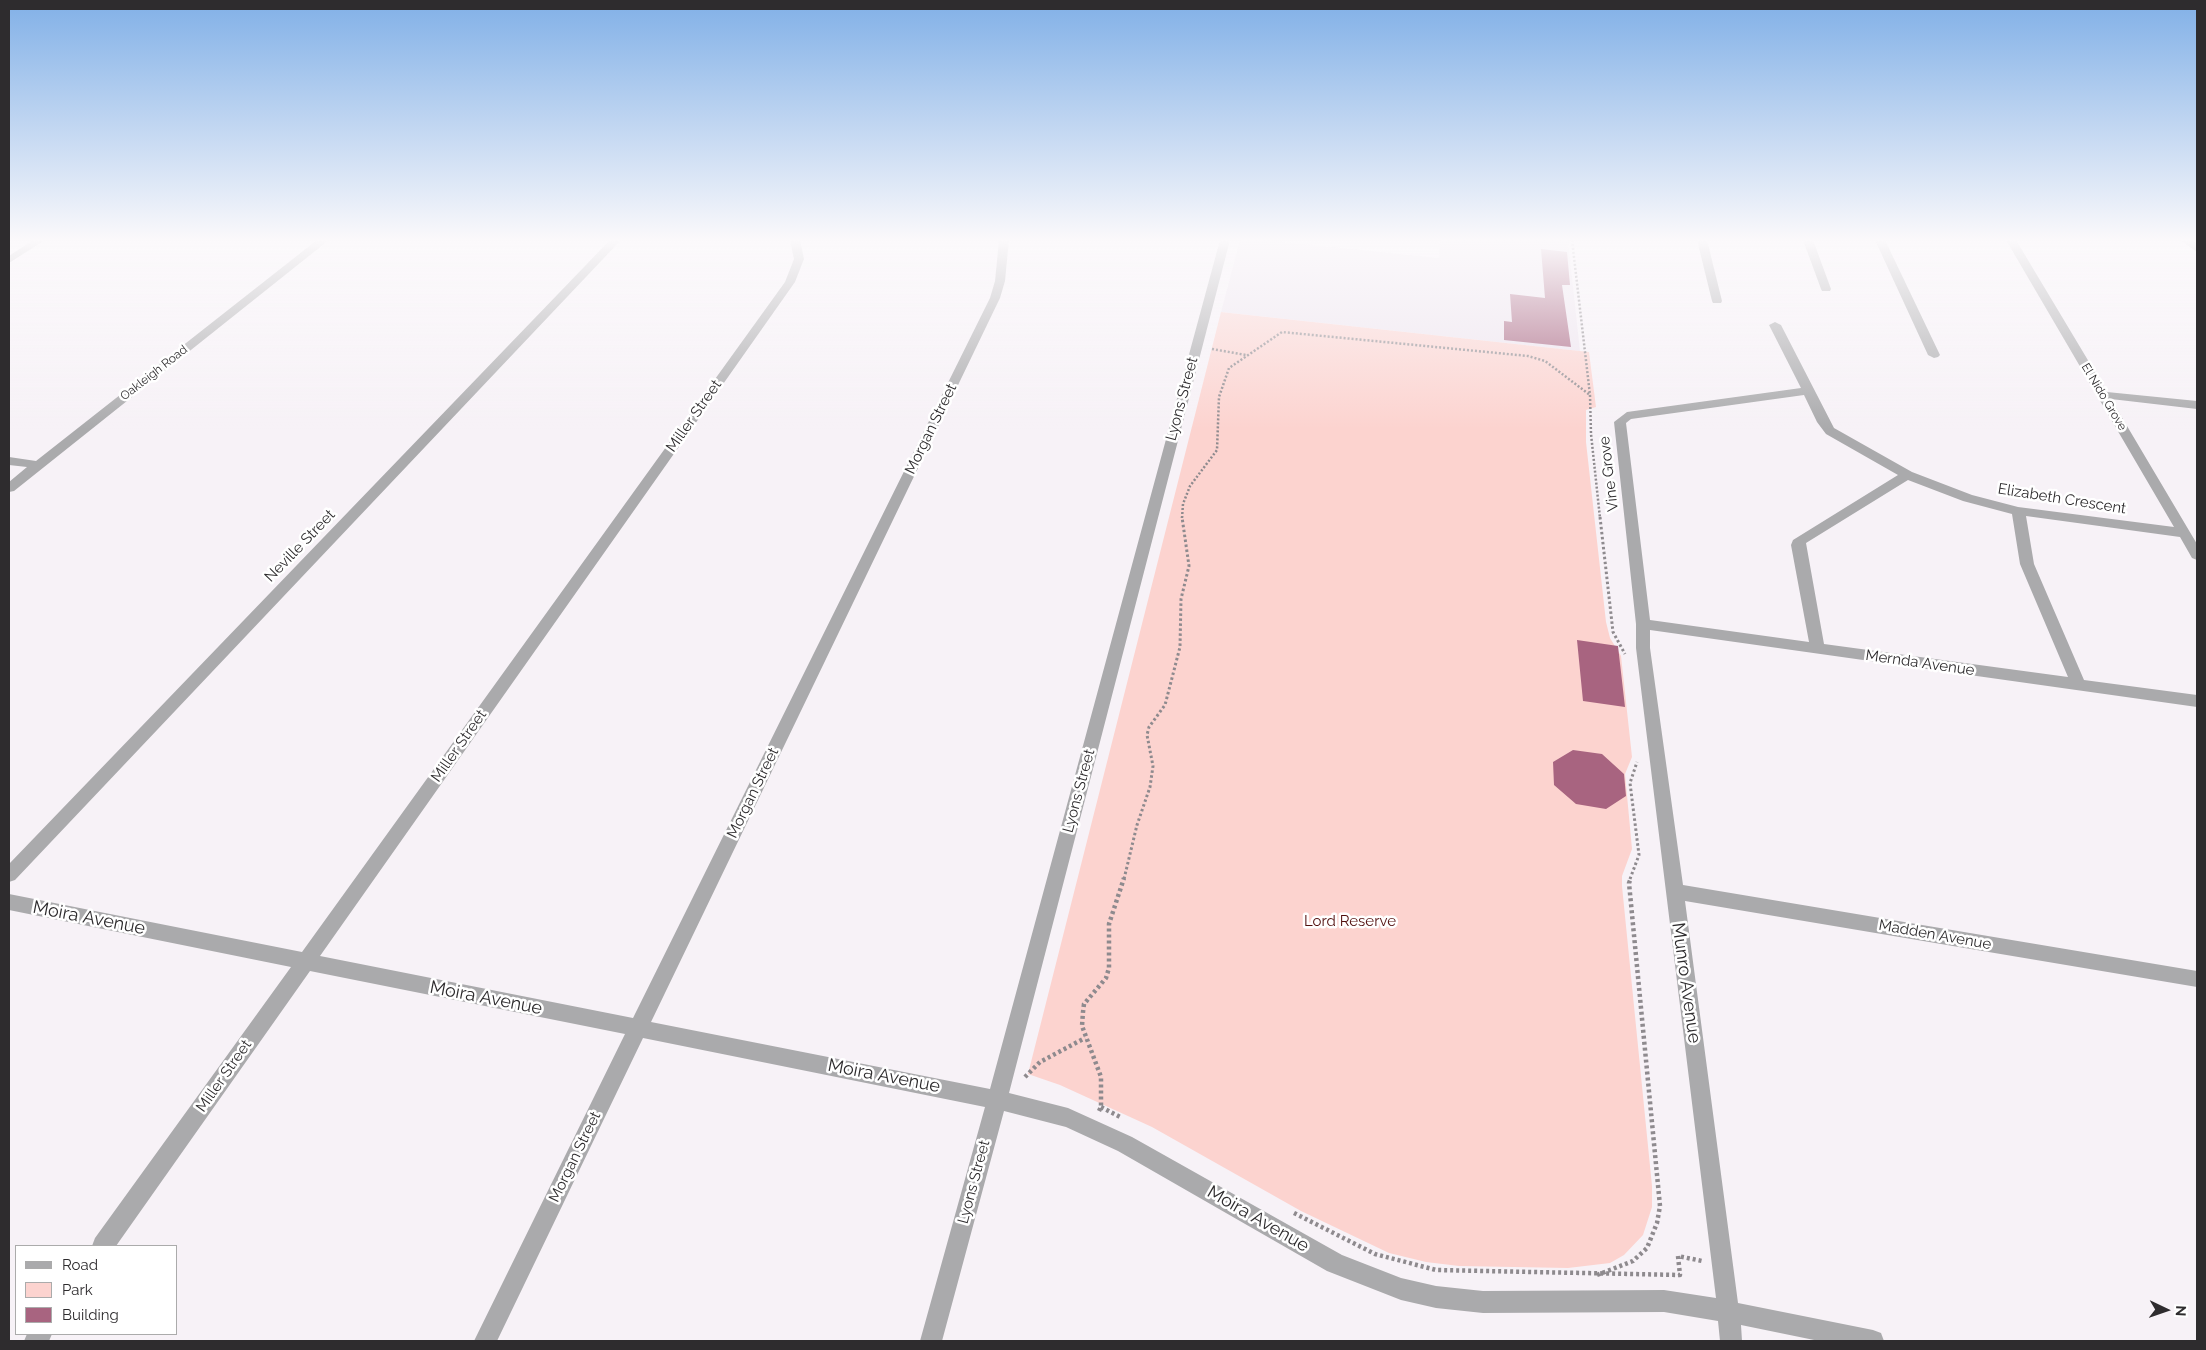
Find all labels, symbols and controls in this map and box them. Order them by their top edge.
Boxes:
street label: Oakleigh Road [118,342,190,404]
street label: Lyons Street [1162,355,1202,443]
street label: El Nido Grove [2078,361,2130,433]
street label: Miller Street [663,376,725,456]
street label: Morgan Street [901,381,961,477]
street label: Vine Grove [1595,435,1623,513]
street label: Elizabeth Crescent [1997,480,2127,518]
street label: Neville Street [261,506,339,586]
street label: Mernda Avenue [1864,646,1976,680]
street label: Miller Street [428,706,490,786]
street label: Morgan Street [723,745,783,841]
street label: Lyons Street [1059,747,1099,835]
street label: Moira Avenue [31,897,147,939]
park label: Lord Reserve [1304,912,1396,930]
street label: Madden Avenue [1877,916,1993,954]
street label: Munro Avenue [1667,921,1705,1045]
street label: Moira Avenue [428,977,544,1019]
street label: Miller Street [193,1036,255,1116]
street label: Moira Avenue [826,1055,942,1097]
street label: Morgan Street [545,1109,605,1205]
street label: Lyons Street [954,1138,994,1226]
street label: Moira Avenue [1203,1181,1313,1257]
legend [15,1245,178,1335]
text: Road [62,1256,98,1274]
text: Park [62,1281,93,1299]
north arrow [2141,1285,2191,1335]
text: N [2173,1305,2189,1317]
text: Building [62,1306,119,1324]

